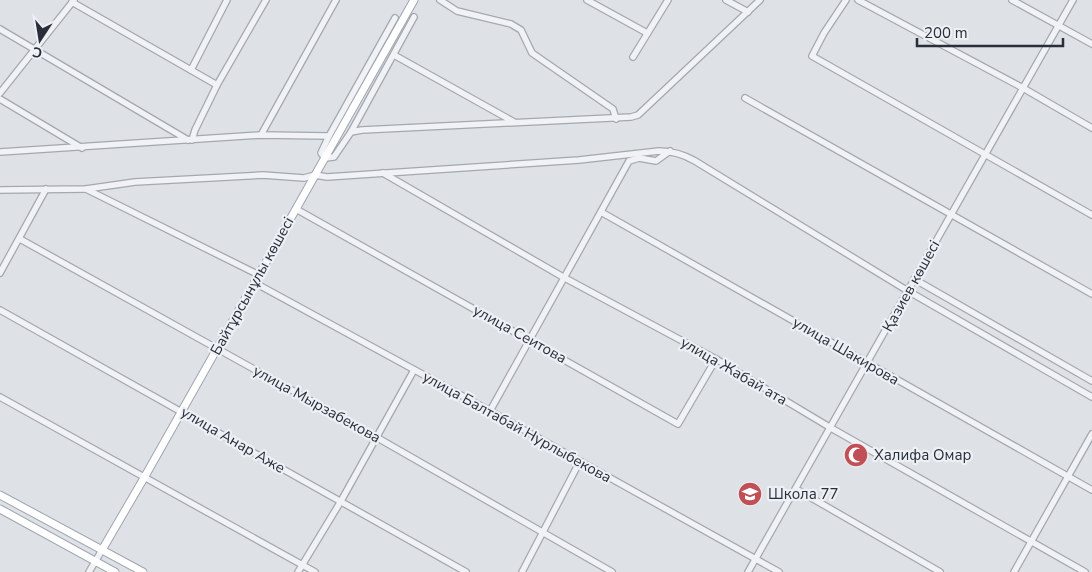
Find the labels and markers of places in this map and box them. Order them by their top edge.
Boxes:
mosque icon: Халифа Омар [843,442,869,468]
place label: Халифа Омар [874,445,972,465]
school or university icon: Школа 77 [737,481,763,507]
place label: Школа 77 [768,484,839,504]

